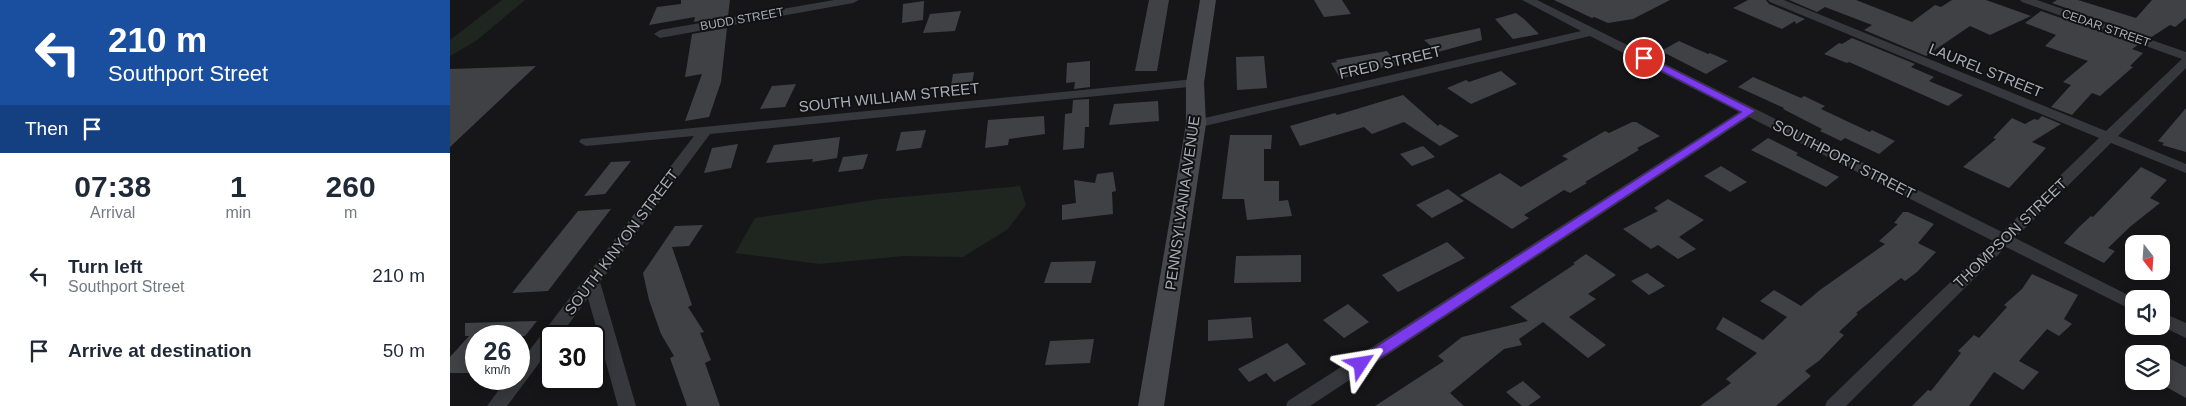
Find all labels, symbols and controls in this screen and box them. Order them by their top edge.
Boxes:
street label: BUDD STREET [699,5,786,33]
street label: CEDAR STREET [2060,6,2153,50]
icon: left [25,20,90,85]
text: 210 m [108,20,207,59]
pin [1623,37,1665,79]
street label: LAUREL STREET [1927,39,2045,101]
street label: FRED STREET [1337,42,1443,82]
icon: arrive [1630,44,1658,72]
text: Southport Street [108,61,268,86]
street label: SOUTH WILLIAM STREET [798,79,980,115]
icon: arrive [78,115,106,143]
street label: PENNSYLVANIA AVENUE [1161,115,1203,291]
street label: SOUTHPORT STREET [1770,116,1918,202]
text: Then [25,118,68,139]
street label: SOUTH KINYON STREET [561,166,681,318]
text: 07:38 [74,170,151,203]
text: 1 [230,170,247,203]
text: 260 [326,170,376,203]
street label: THOMPSON STREET [1950,175,2070,291]
text: Arrival [90,204,135,221]
text: min [225,204,251,221]
text: m [344,204,357,221]
north arrow [2125,235,2170,280]
map controls [2125,235,2170,390]
text: Turn left [68,256,143,277]
icon: left [25,262,53,290]
text: 210 m [372,265,425,286]
text: Southport Street [68,278,185,295]
button: sound [2125,290,2170,335]
speed limit sign: 30 [540,325,605,390]
icon: arrive [25,337,53,365]
text: 26 [484,337,511,365]
position arrow [1334,337,1386,389]
text: Arrive at destination [68,340,252,361]
text: 50 m [383,340,425,361]
button: layers [2125,345,2170,390]
text: km/h [484,363,511,377]

